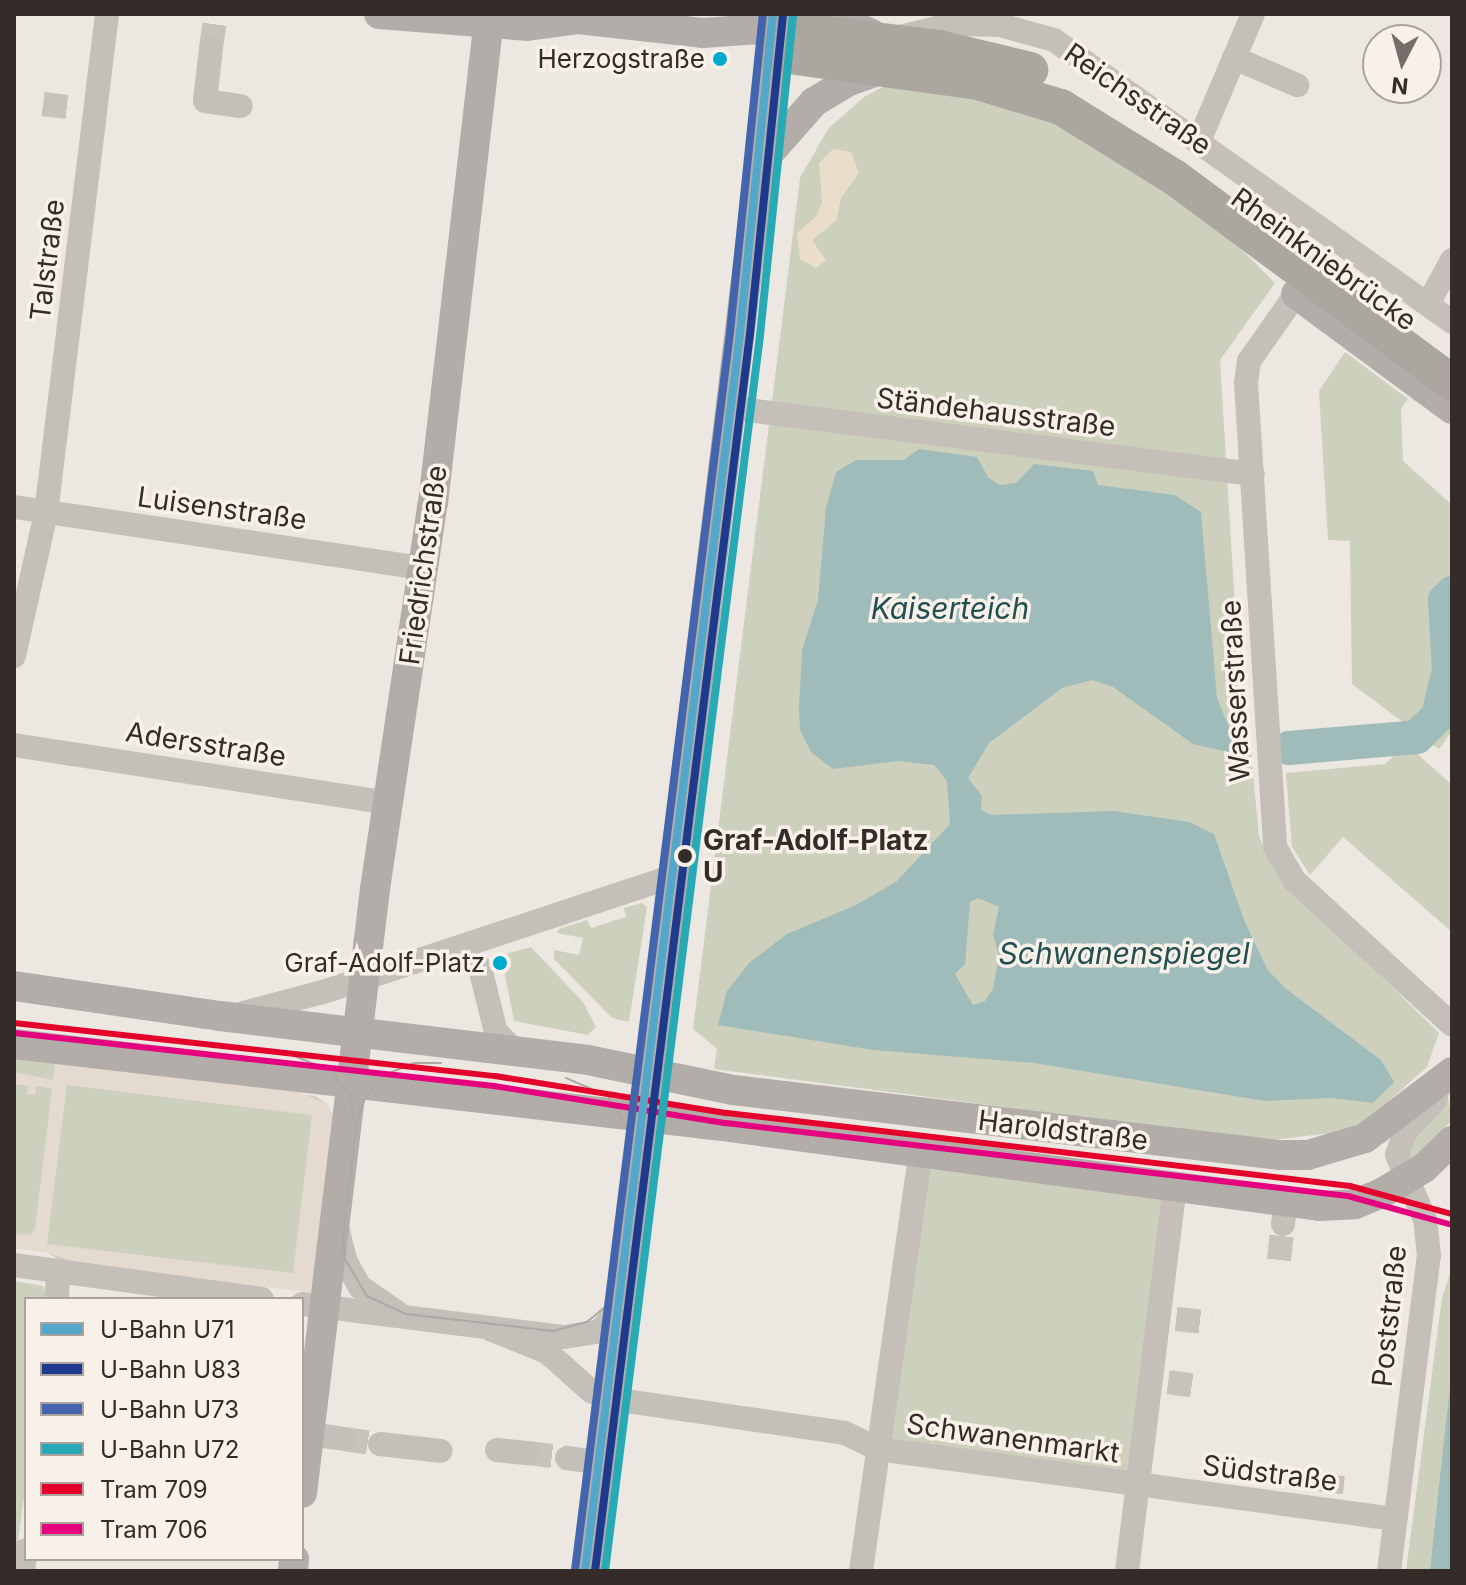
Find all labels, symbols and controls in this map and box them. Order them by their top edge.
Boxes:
north arrow [1362,24,1442,104]
street label: Reichsstraße [1058,36,1218,162]
place label: Herzogstraße [537,43,705,75]
marker: Herzogstraße [712,51,728,67]
text: N [1390,72,1409,100]
street label: Rheinkniebrücke [1225,181,1423,337]
street label: Talstraße [23,197,71,323]
street label: Ständehausstraße [875,381,1117,443]
street label: Friedrichstraße [392,463,454,667]
street label: Luisenstraße [135,479,309,537]
water label: Kaiserteich [871,590,1029,626]
street label: Wasserstraße [1213,599,1257,783]
street label: Adersstraße [123,715,289,773]
place label: Graf-Adolf-Platz U [703,823,929,889]
marker: Graf-Adolf-Platz U [674,845,696,867]
water label: Schwanenspiegel [999,935,1249,971]
place label: Graf-Adolf-Platz [284,947,485,979]
marker: Graf-Adolf-Platz [492,955,508,971]
street label: Haroldstraße [976,1103,1150,1157]
street label: Poststraße [1365,1244,1413,1388]
legend [24,1297,304,1561]
text: U-Bahn U71 [100,1315,234,1344]
text: U-Bahn U83 [100,1355,241,1384]
text: U-Bahn U73 [100,1395,239,1424]
street label: Schwanenmarkt [905,1406,1121,1470]
text: U-Bahn U72 [100,1435,239,1464]
street label: Südstraße [1201,1448,1339,1498]
text: Tram 709 [100,1475,208,1504]
text: Tram 706 [100,1515,208,1544]

